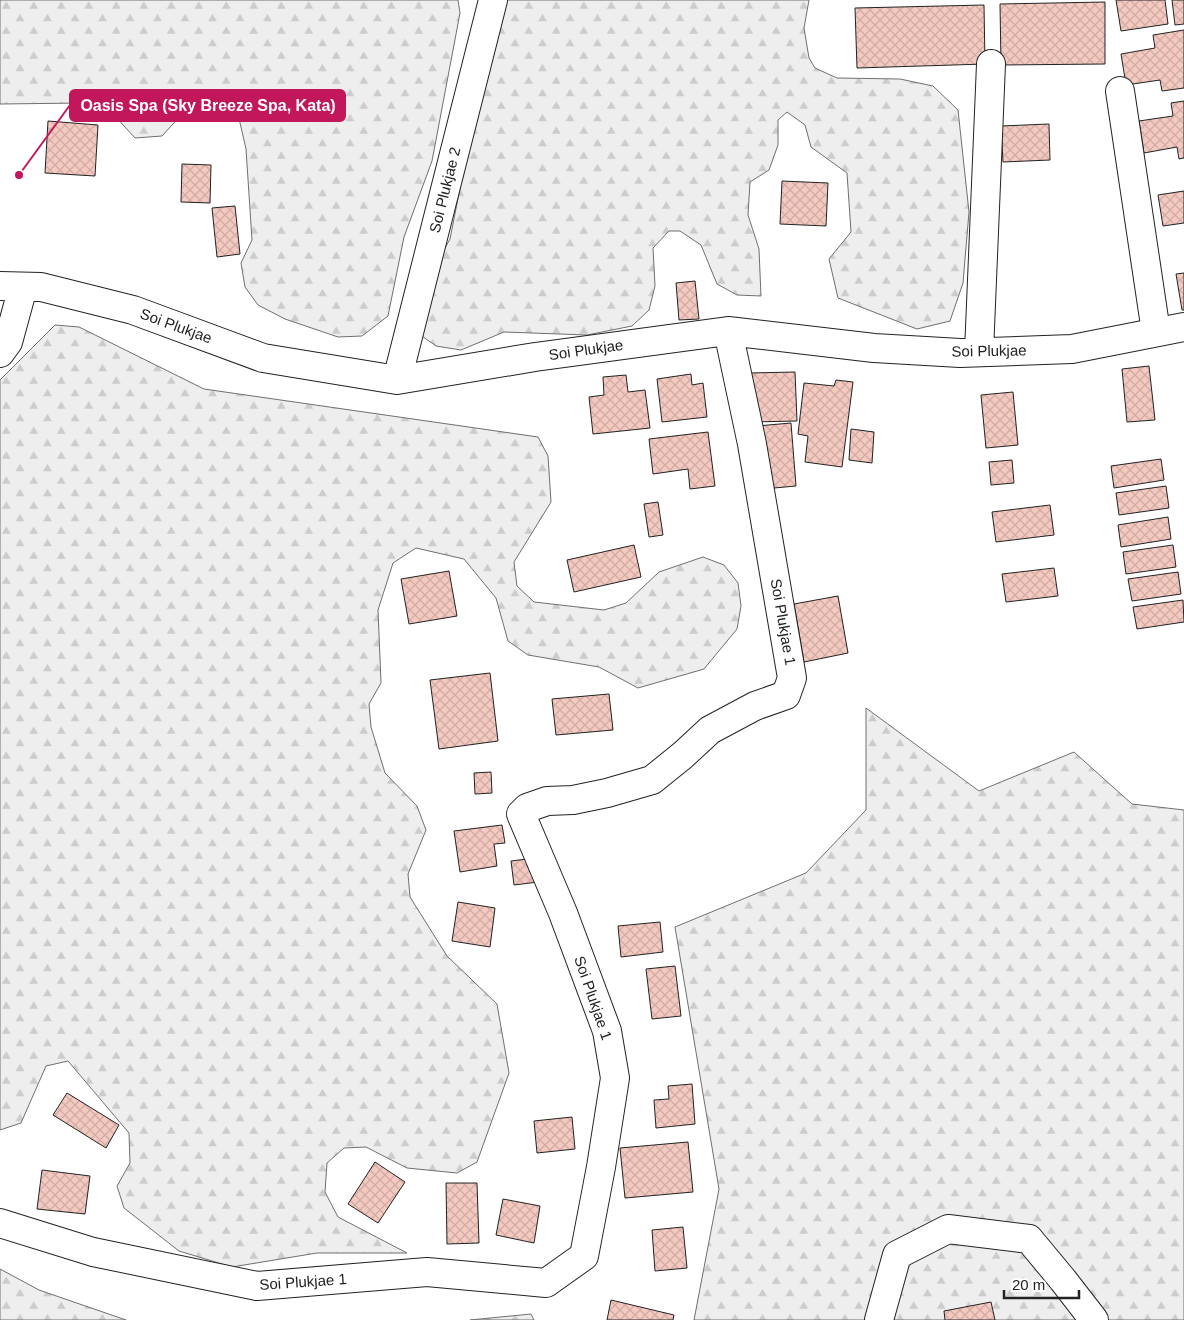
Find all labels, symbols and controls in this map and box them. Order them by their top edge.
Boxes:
callout: Oasis Spa (Sky Breeze Spa, Kata) [70,90,345,121]
text: Oasis Spa (Sky Breeze Spa, Kata) [80,97,336,114]
street label: Soi Plukjae 2 [426,145,463,234]
street label: Soi Plukjae [138,305,214,346]
street label: Soi Plukjae [548,336,624,363]
street label: Soi Plukjae [951,341,1027,360]
street label: Soi Plukjae 1 [768,577,799,667]
street label: Soi Plukjae 1 [571,954,616,1042]
scale bar [1004,1268,1079,1300]
street label: Soi Plukjae 1 [259,1270,347,1293]
text: 20 m [1012,1276,1045,1293]

